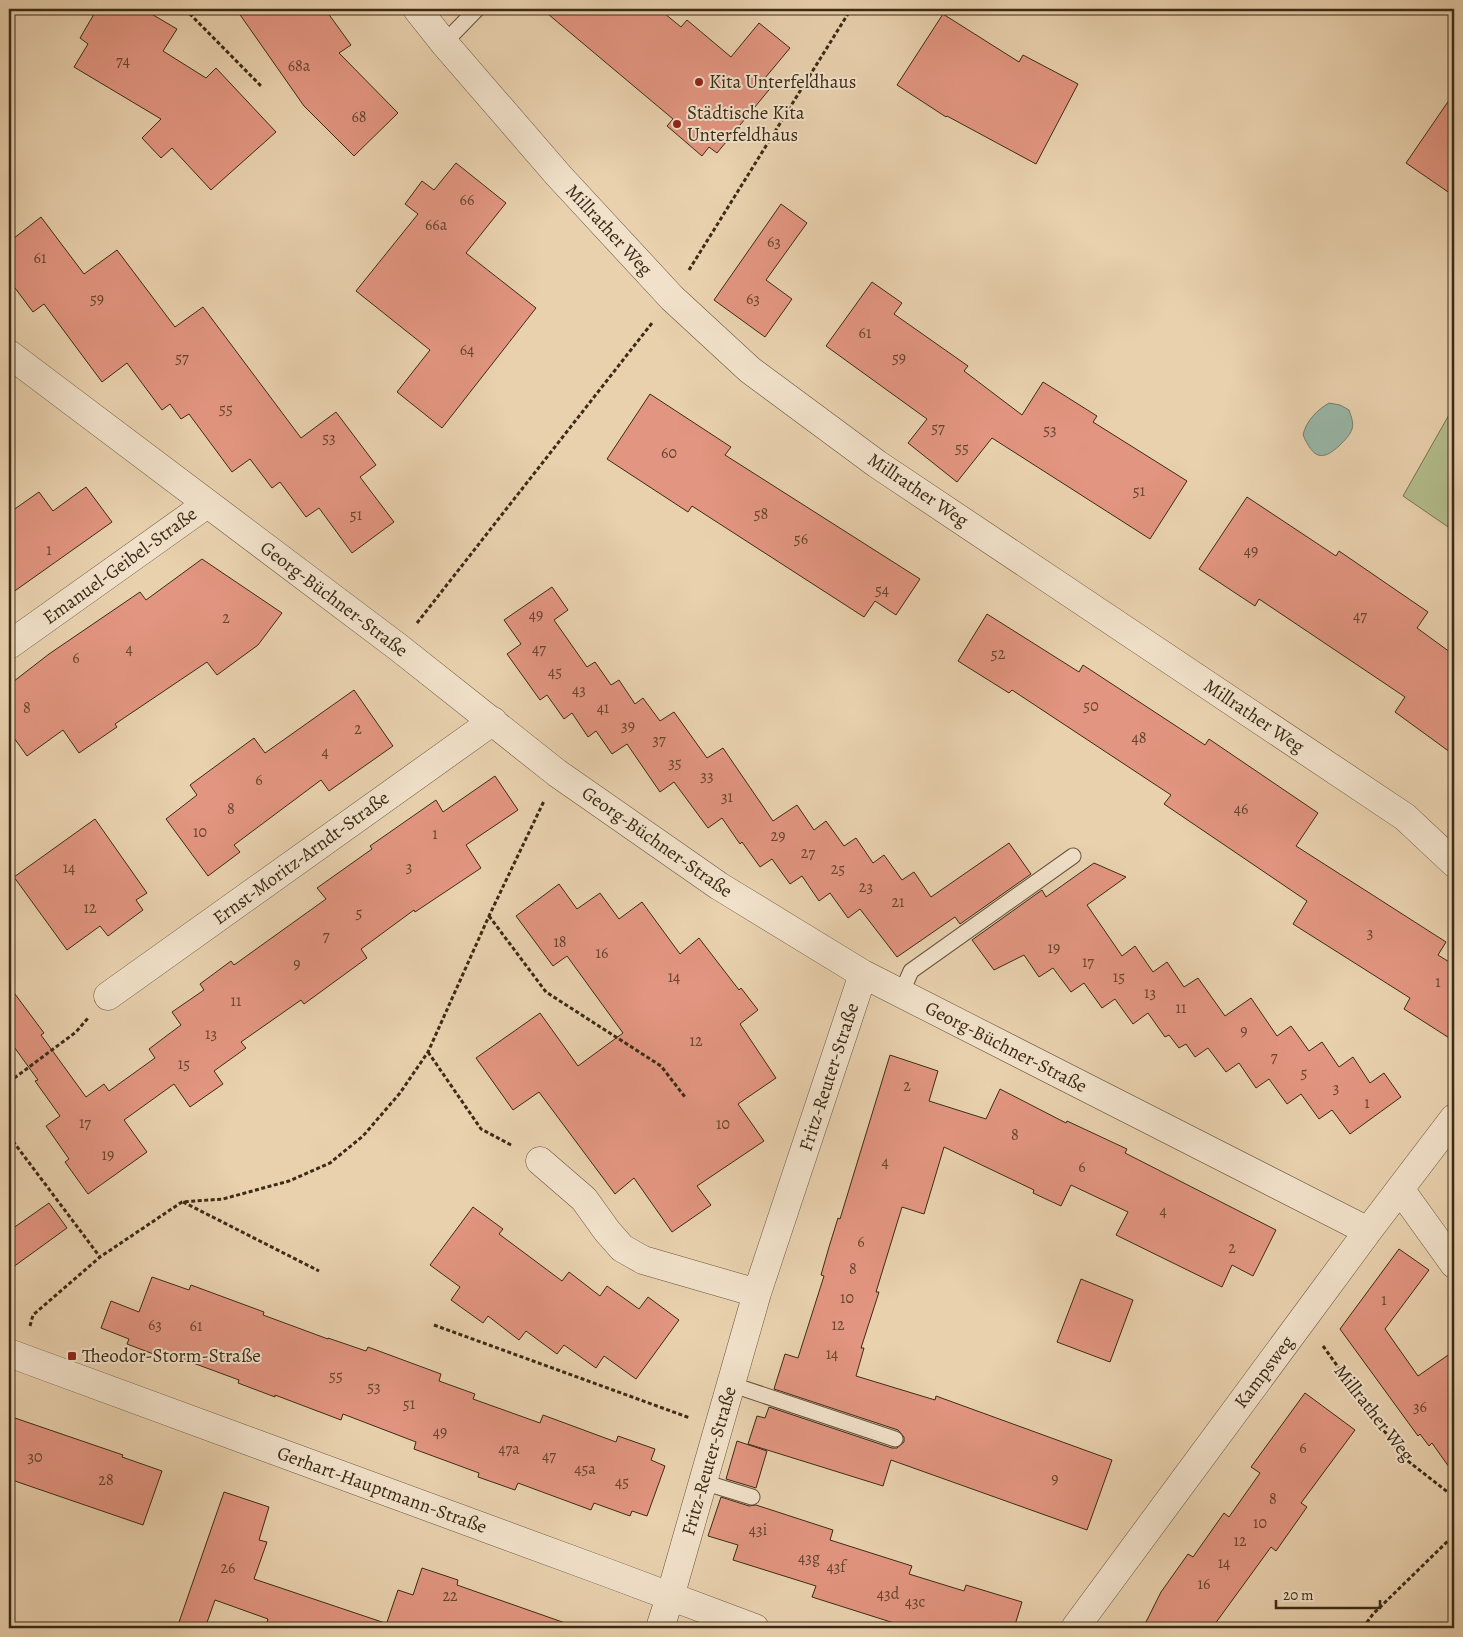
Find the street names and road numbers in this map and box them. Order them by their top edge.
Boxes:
street label: Millrather Weg [560,179,659,282]
street label: Millrather Weg [862,447,974,534]
street label: Emanuel-Geibel-Straße [38,501,202,631]
street label: Georg-Büchner-Straße [255,535,413,663]
street label: Millrather Weg [1198,673,1310,760]
street label: Georg-Büchner-Straße [576,780,738,904]
street label: Ernst-Moritz-Arndt-Straße [208,785,394,931]
street label: Georg-Büchner-Straße [921,995,1091,1099]
street label: Fritz-Reuter-Straße [793,1000,865,1154]
street label: Kampsweg [1228,1330,1300,1414]
street label: Millrather Weg [1328,1359,1420,1467]
street label: Fritz-Reuter-Straße [675,1383,743,1539]
street label: Gerhart-Hauptmann-Straße [274,1440,490,1540]

